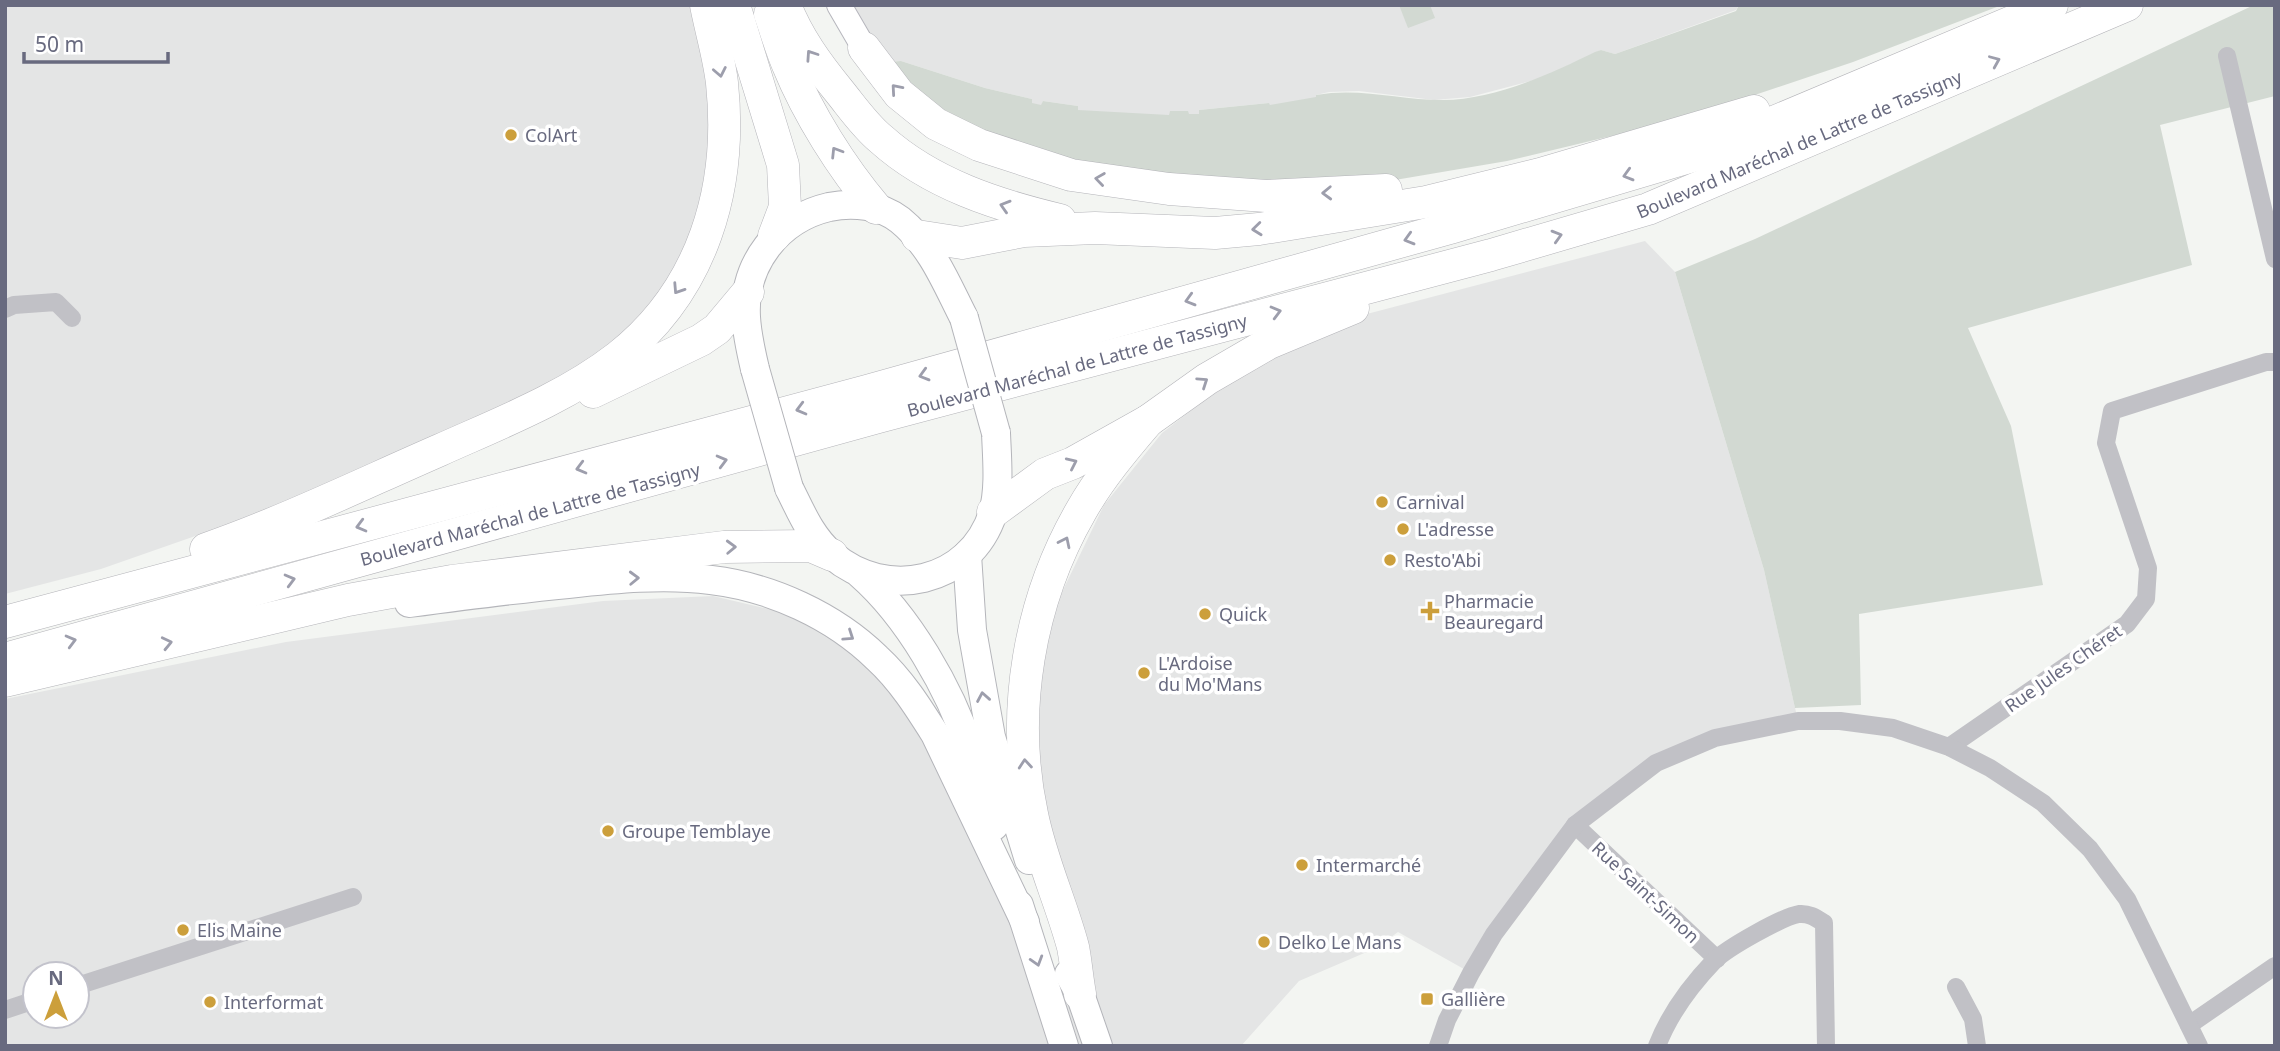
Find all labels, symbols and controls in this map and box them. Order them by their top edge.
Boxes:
scale bar [24,21,168,65]
text: 50 m [35,30,84,58]
one-way arrow [807,50,819,63]
one-way arrow [1988,56,2000,70]
street label: Boulevard Maréchal de Lattre de Tassigny [1633,64,1966,224]
one-way arrow [711,66,726,78]
one-way arrow [892,84,904,97]
place label: ColArt [525,123,578,147]
marker: ColArt [503,127,519,143]
one-way arrow [832,147,845,160]
one-way arrow [1622,166,1634,181]
one-way arrow [1094,172,1106,187]
one-way arrow [1321,186,1332,201]
one-way arrow [1000,200,1012,214]
one-way arrow [1251,221,1262,236]
one-way arrow [1550,229,1562,244]
one-way arrow [1404,230,1416,245]
one-way arrow [673,282,686,295]
one-way arrow [1185,292,1197,307]
one-way arrow [1270,306,1282,320]
street label: Boulevard Maréchal de Lattre de Tassigny [904,308,1251,422]
one-way arrow [918,367,930,381]
one-way arrow [1196,377,1209,390]
one-way arrow [795,401,807,415]
one-way arrow [716,454,728,469]
street label: Boulevard Maréchal de Lattre de Tassigny [357,457,704,571]
one-way arrow [1064,457,1077,471]
one-way arrow [575,459,587,474]
place label: Carnival [1396,490,1465,514]
marker: Carnival [1374,494,1390,510]
place label: L'adresse [1417,517,1494,541]
one-way arrow [356,518,368,532]
marker: L'adresse [1395,521,1411,537]
one-way arrow [1056,537,1070,549]
one-way arrow [725,540,736,555]
place label: Resto'Abi [1404,548,1481,572]
marker: Resto'Abi [1382,552,1398,568]
one-way arrow [629,570,640,585]
one-way arrow [284,574,296,589]
place label: Pharmacie Beauregard [1444,589,1544,634]
place label: Quick [1219,602,1267,626]
marker: Pharmacie Beauregard [1422,603,1438,619]
marker: Quick [1197,606,1213,622]
street label: Rue Jules Chéret [2000,618,2127,717]
one-way arrow [841,628,854,640]
one-way arrow [65,635,77,649]
one-way arrow [161,637,173,652]
place label: L'Ardoise du Mo'Mans [1158,651,1262,696]
marker: L'Ardoise du Mo'Mans [1136,665,1152,681]
one-way arrow [976,691,991,703]
one-way arrow [1018,758,1033,769]
place label: Groupe Temblaye [622,819,771,843]
marker: Groupe Temblaye [600,823,616,839]
street label: Rue Saint-Simon [1587,836,1705,948]
place label: Intermarché [1316,853,1421,877]
marker: Intermarché [1294,857,1310,873]
place label: Elis Maine [197,918,282,942]
marker: Elis Maine [175,922,191,938]
place label: Delko Le Mans [1278,930,1402,954]
marker: Delko Le Mans [1256,934,1272,950]
one-way arrow [1029,954,1043,966]
north arrow [21,960,91,1030]
text: N [48,965,64,991]
place label: Gallière [1441,987,1506,1011]
place label: Interformat [224,990,324,1014]
marker: Gallière [1419,991,1435,1007]
marker: Interformat [202,994,218,1010]

